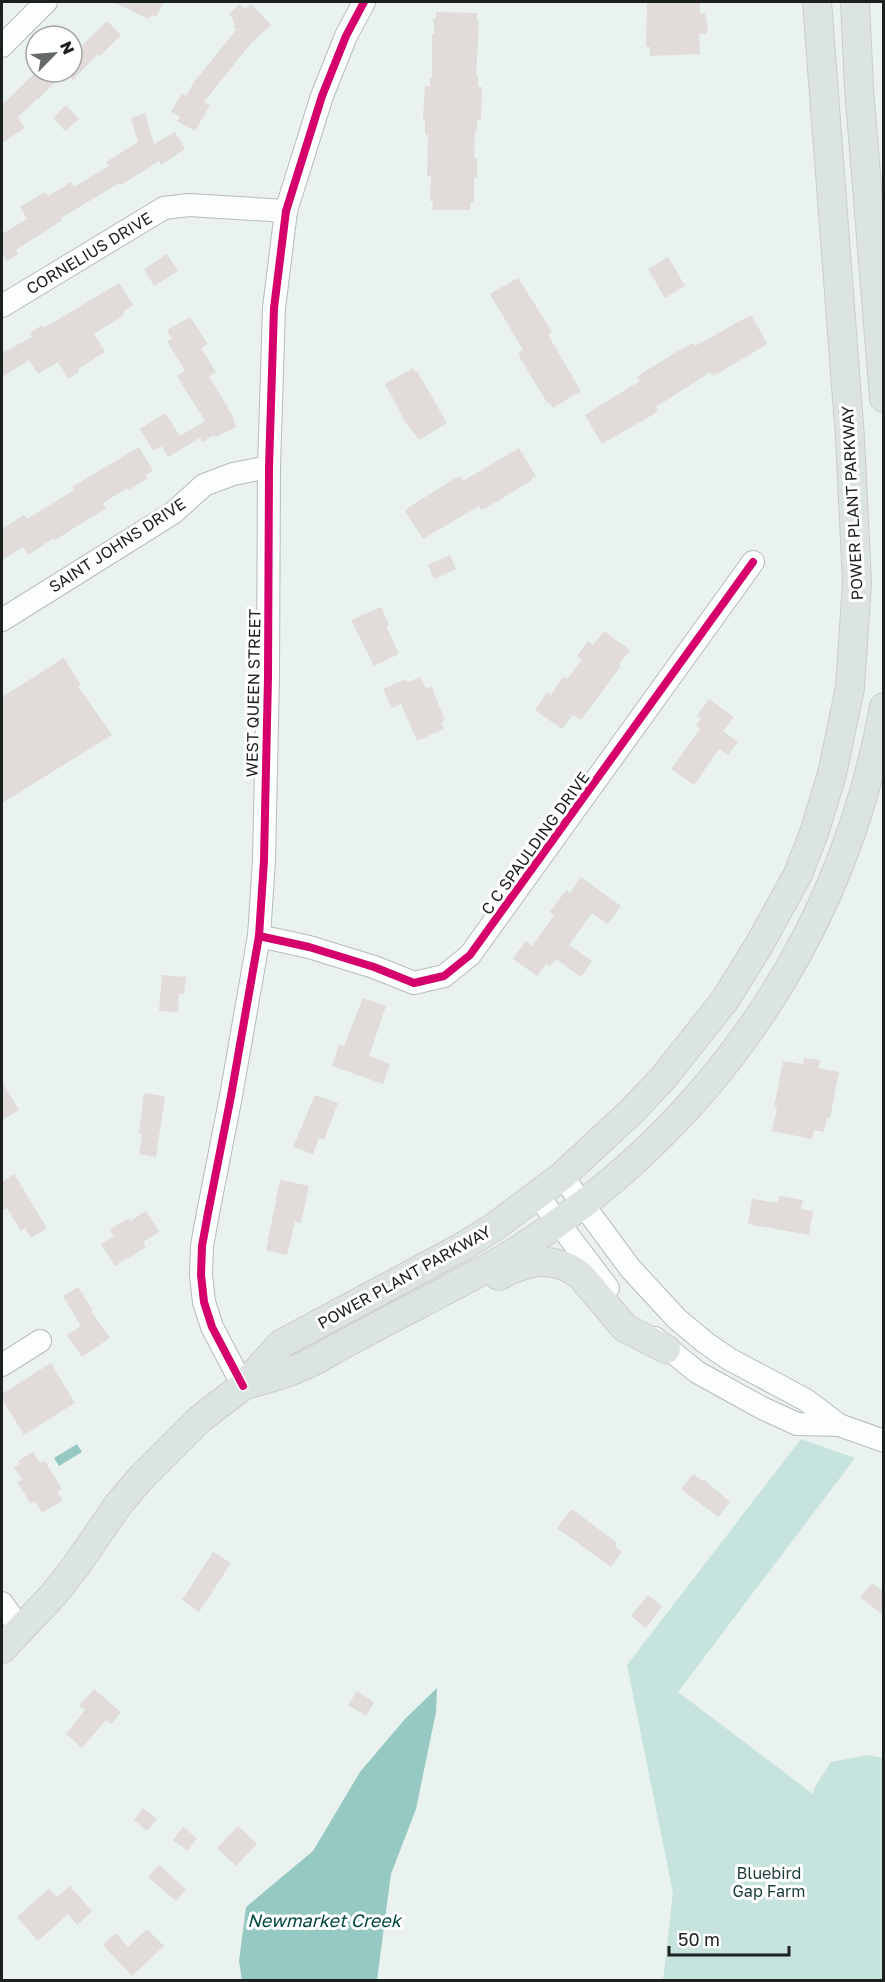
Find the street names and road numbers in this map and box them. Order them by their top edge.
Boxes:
street label: CORNELIUS DRIVE [22,208,156,298]
street label: POWER PLANT PARKWAY [837,404,867,601]
street label: SAINT JOHNS DRIVE [45,493,189,597]
street label: WEST QUEEN STREET [242,608,264,778]
street label: C C SPAULDING DRIVE [477,768,593,918]
street label: POWER PLANT PARKWAY [314,1221,495,1333]

